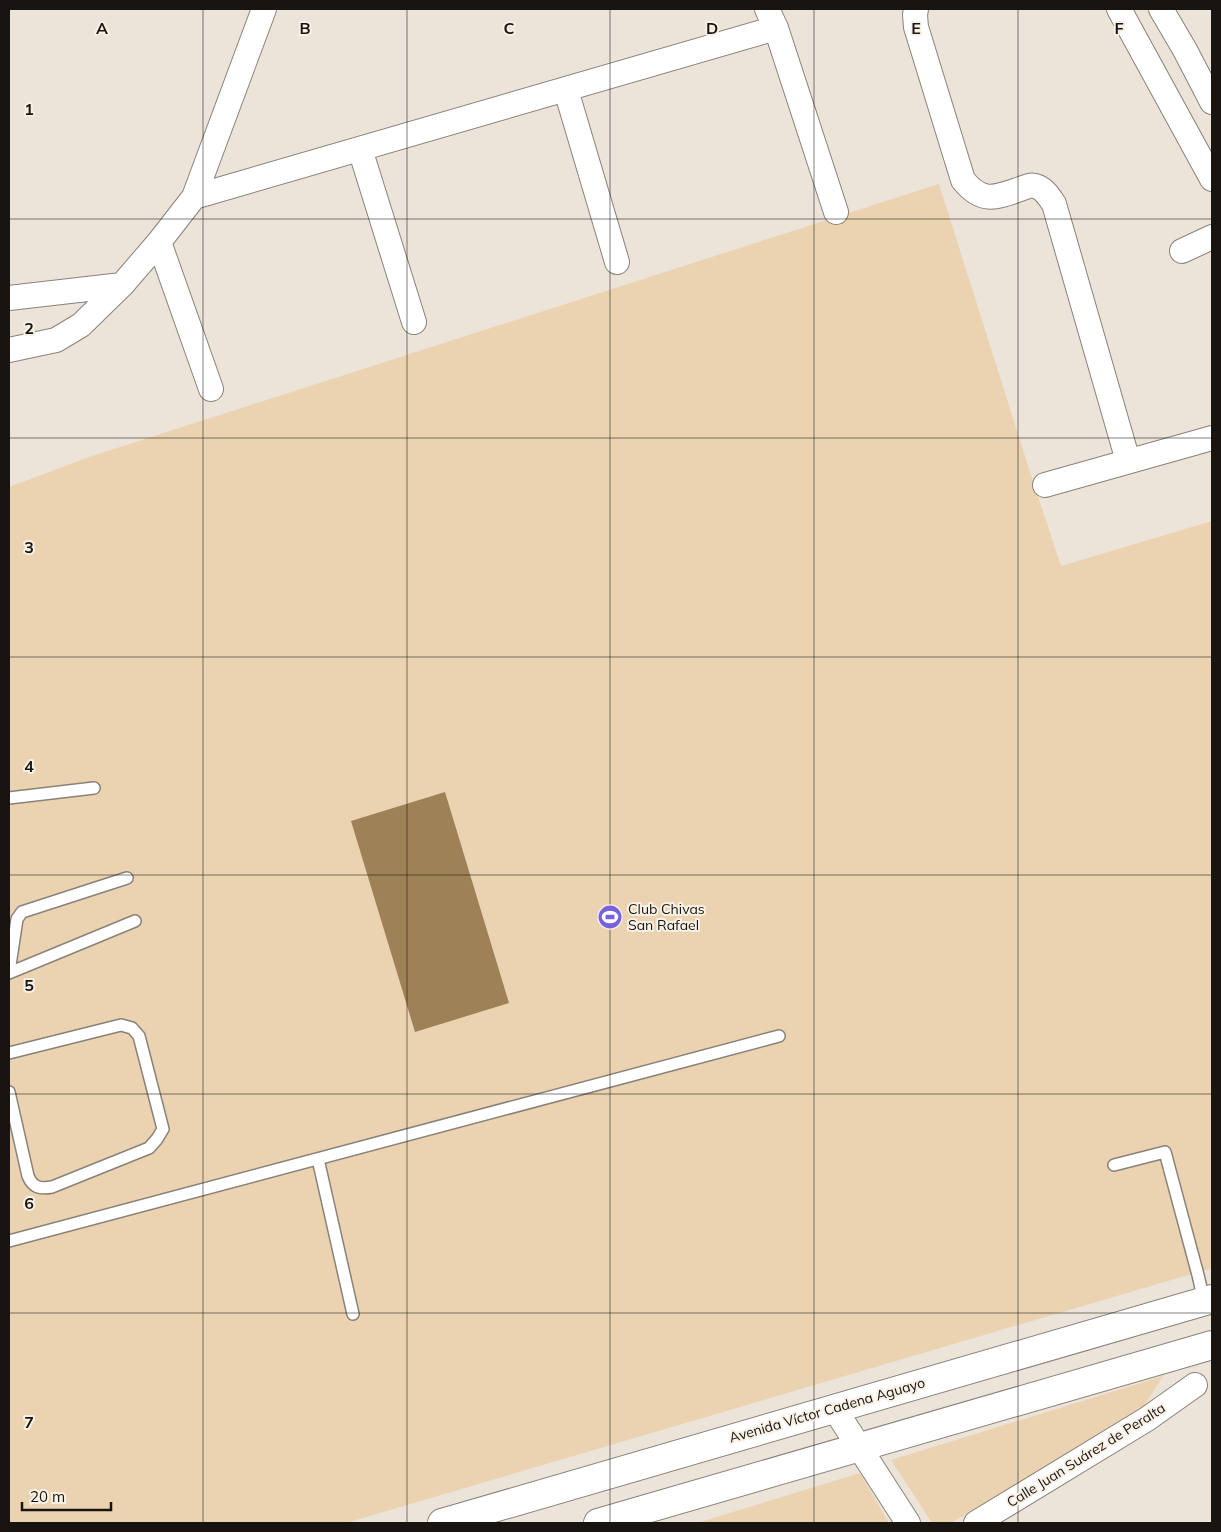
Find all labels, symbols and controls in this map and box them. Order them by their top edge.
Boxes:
text: A [96,18,108,38]
text: B [299,18,311,38]
text: C [504,18,515,38]
text: D [706,18,718,38]
text: E [911,18,921,38]
text: F [1114,18,1124,38]
text: 1 [24,99,34,119]
text: 2 [24,318,34,338]
text: 3 [24,537,34,557]
text: 4 [24,756,34,776]
place label: Club Chivas San Rafael [628,900,705,934]
sports icon: Club Chivas San Rafael [597,904,623,930]
text: 5 [24,975,34,995]
text: 6 [24,1193,34,1213]
street label: Avenida Víctor Cadena Aguayo [727,1373,927,1447]
street label: Calle Juan Suárez de Peralta [1003,1399,1169,1511]
text: 7 [24,1412,34,1432]
scale bar [22,1480,111,1512]
text: 20 m [30,1487,65,1506]

